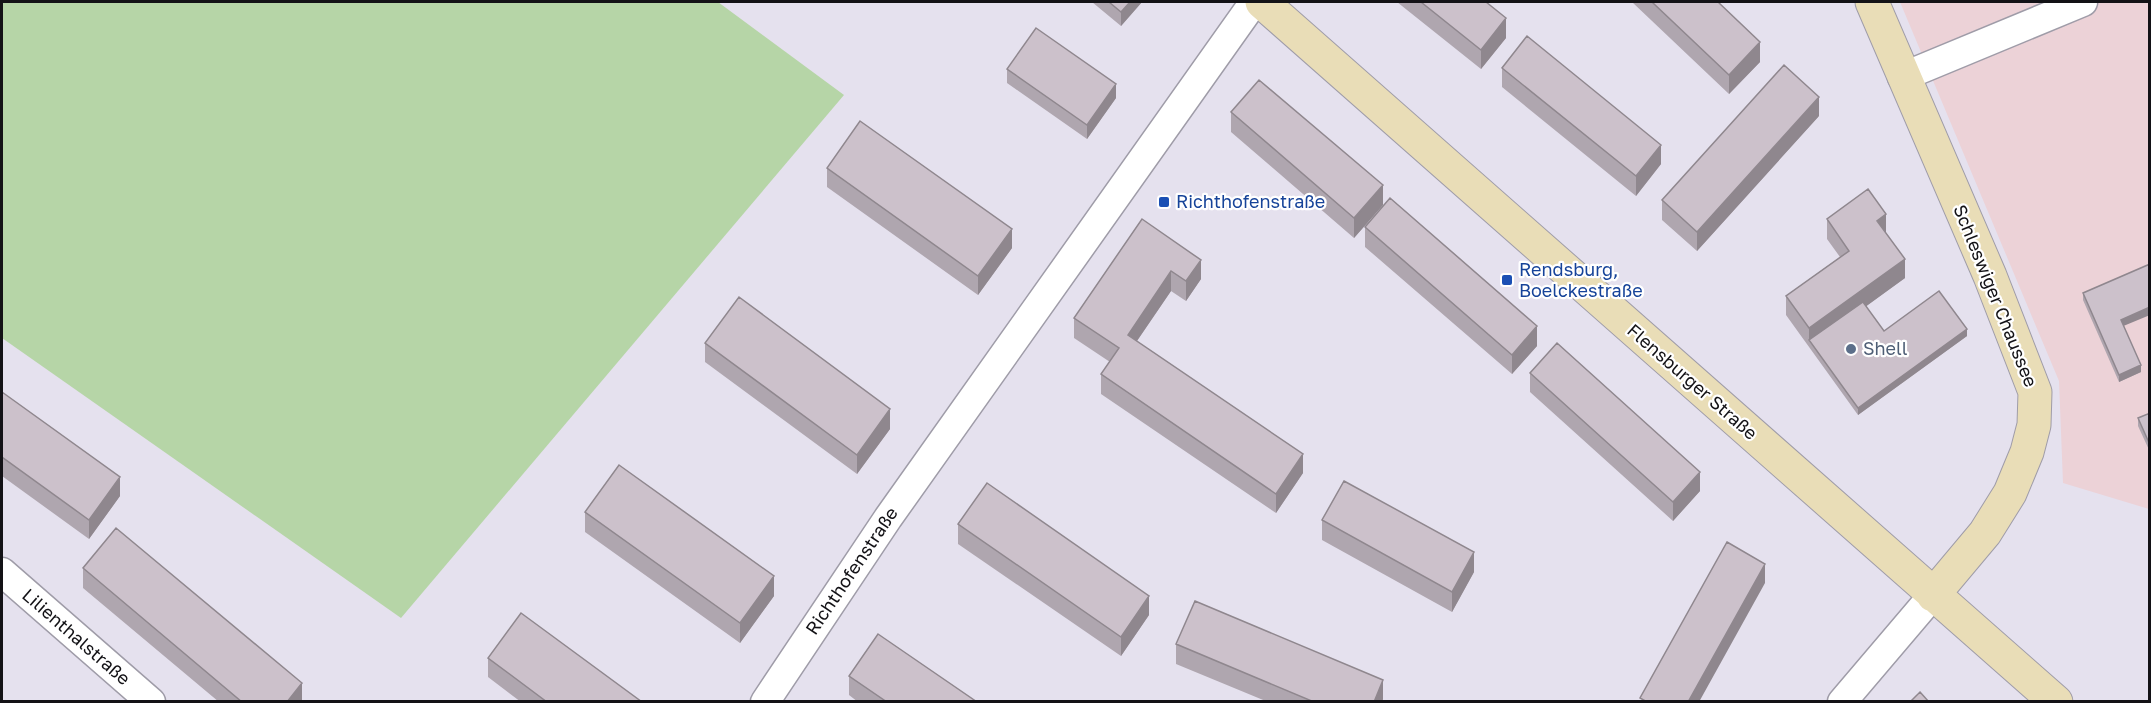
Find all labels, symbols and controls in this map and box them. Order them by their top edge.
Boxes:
place label: Richthofenstraße [1176,190,1325,212]
marker: Richthofenstraße [1157,195,1171,209]
street label: Schleswiger Chaussee [1949,201,2043,390]
place label: Rendsburg, Boelckestraße [1519,258,1643,301]
marker: Rendsburg, Boelckestraße [1500,273,1514,287]
street label: Flensburger Straße [1623,319,1762,444]
place label: Shell [1863,337,1908,359]
marker: Shell [1844,342,1858,356]
street label: Richthofenstraße [800,502,902,638]
street label: Lilienthalstraße [18,583,135,689]

